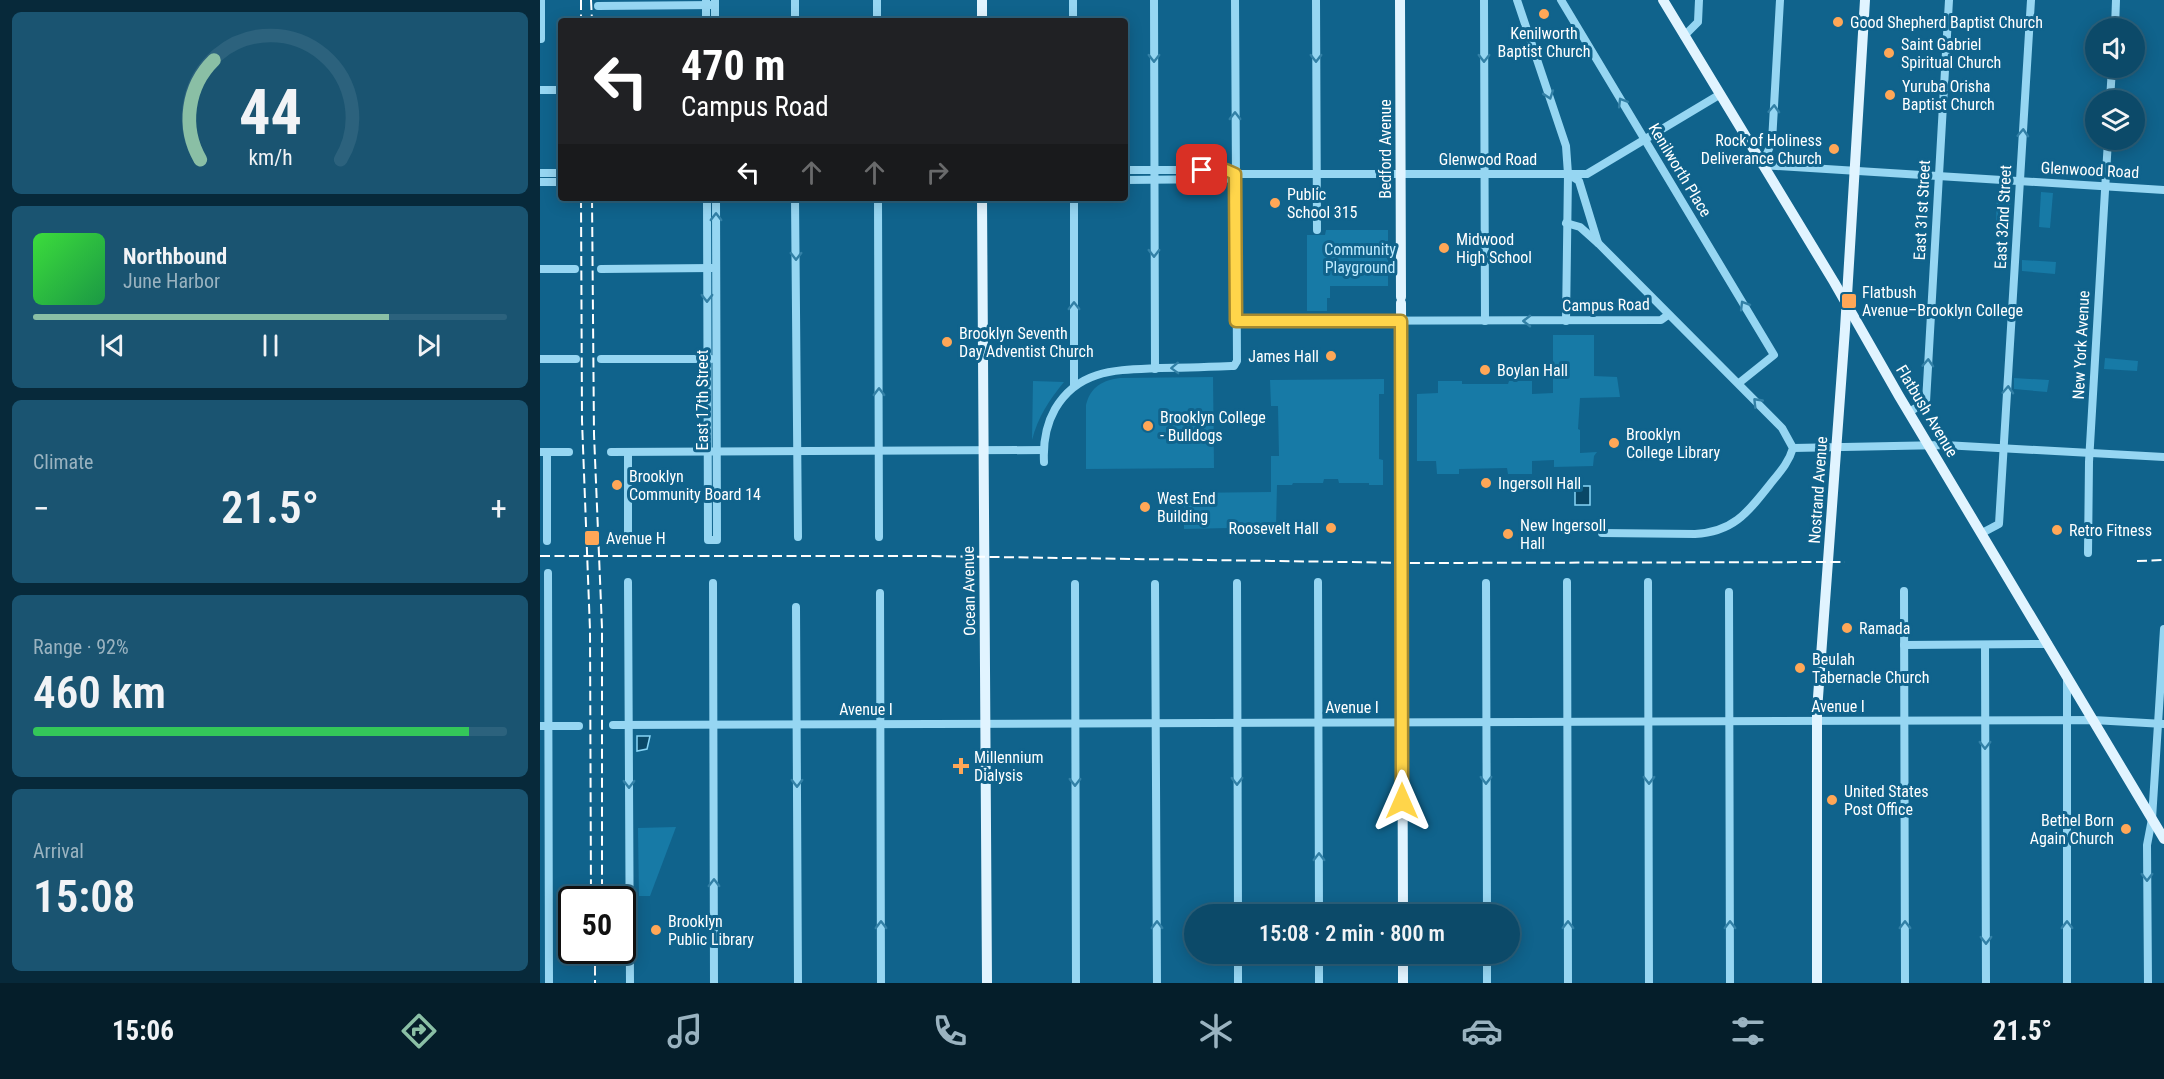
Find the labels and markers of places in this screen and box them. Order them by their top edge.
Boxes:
marker: Kenilworth Baptist Church [1537,7,1551,21]
place label: Good Shepherd Baptist Church [1850,13,2043,32]
marker: Good Shepherd Baptist Church [1831,15,1845,29]
place label: Kenilworth Baptist Church [1498,24,1590,61]
place label: Saint Gabriel Spiritual Church [1901,35,2001,72]
marker: Saint Gabriel Spiritual Church [1882,46,1896,60]
place label: Yuruba Orisha Baptist Church [1902,77,1995,114]
marker: Yuruba Orisha Baptist Church [1883,88,1897,102]
place label: Rock of Holiness Deliverance Church [1701,131,1822,168]
marker: Rock of Holiness Deliverance Church [1827,142,1841,156]
pin [1176,144,1227,195]
place label: Public School 315 [1287,185,1358,222]
marker: Public School 315 [1268,196,1282,210]
place label: Midwood High School [1456,230,1532,267]
marker: Midwood High School [1437,241,1451,255]
place label: Flatbush Avenue–Brooklyn College [1862,283,2023,320]
marker: Flatbush Avenue–Brooklyn College [1840,292,1858,310]
place label: Brooklyn Seventh Day Adventist Church [959,324,1094,361]
marker: Brooklyn Seventh Day Adventist Church [940,335,954,349]
place label: James Hall [1248,347,1319,366]
marker: James Hall [1324,349,1338,363]
place label: Boylan Hall [1497,361,1568,380]
marker: Boylan Hall [1478,363,1492,377]
place label: Brooklyn College - Bulldogs [1160,408,1266,445]
marker: Brooklyn College - Bulldogs [1141,419,1155,433]
place label: Brooklyn College Library [1626,425,1720,462]
marker: Brooklyn College Library [1607,436,1621,450]
place label: Brooklyn Community Board 14 [629,467,761,504]
place label: Ingersoll Hall [1498,474,1581,493]
marker: Ingersoll Hall [1479,476,1493,490]
marker: Brooklyn Community Board 14 [610,478,624,492]
place label: West End Building [1157,489,1216,526]
marker: West End Building [1138,500,1152,514]
place label: New Ingersoll Hall [1520,516,1606,553]
place label: Roosevelt Hall [1229,519,1319,538]
marker: Roosevelt Hall [1324,521,1338,535]
place label: Retro Fitness [2069,521,2152,540]
marker: Retro Fitness [2050,523,2064,537]
marker: New Ingersoll Hall [1501,527,1515,541]
marker: Avenue H [583,529,601,547]
place label: Avenue H [606,529,666,548]
place label: Ramada [1859,619,1910,638]
marker: Ramada [1840,621,1854,635]
place label: Beulah Tabernacle Church [1812,650,1929,687]
marker: Beulah Tabernacle Church [1793,661,1807,675]
place label: Millennium Dialysis [974,748,1044,785]
marker: Millennium Dialysis [952,757,970,775]
place label: United States Post Office [1844,782,1928,819]
marker: United States Post Office [1825,793,1839,807]
place label: Bethel Born Again Church [2030,811,2114,848]
marker: Bethel Born Again Church [2119,822,2133,836]
place label: Brooklyn Public Library [668,912,754,949]
marker: Brooklyn Public Library [649,923,663,937]

